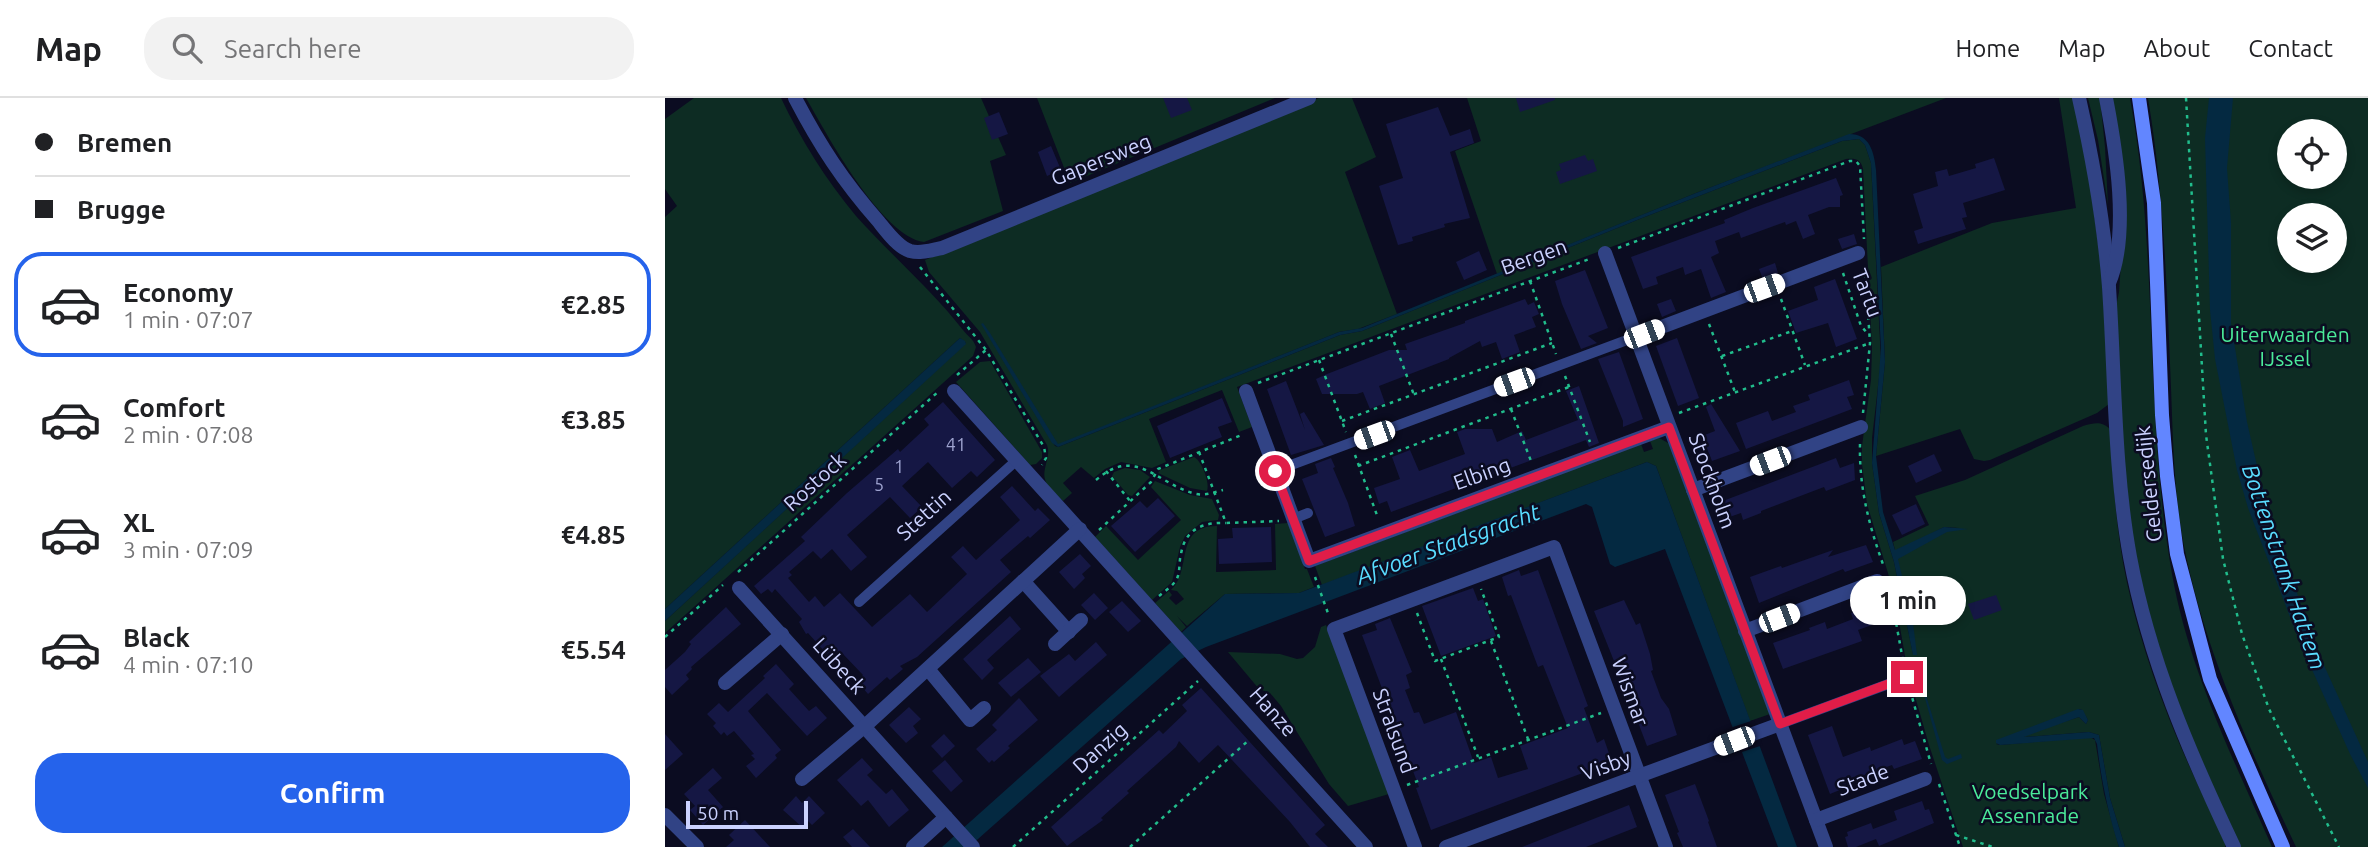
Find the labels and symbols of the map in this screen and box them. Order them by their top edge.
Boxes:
street label: Gapersweg [1047,128,1154,190]
street label: Bergen [1497,233,1570,279]
street label: Tartu [1848,265,1888,320]
car [1741,271,1788,305]
car [1621,317,1668,351]
park label: Uiterwaarden IJssel [2220,322,2350,370]
car [1491,365,1538,399]
car [1351,418,1398,452]
street label: Geldersedijk [2130,424,2166,543]
street label: Stockholm [1685,430,1741,532]
house number: 41 [946,434,966,454]
car [1747,444,1794,478]
street label: Rostock [778,447,851,515]
street label: Elbing [1450,452,1513,494]
route start [1259,455,1291,487]
house number: 1 [894,456,904,476]
water label: Bottenstrank Hattem [2238,461,2331,673]
house number: 5 [874,474,884,494]
street label: Stettin [891,484,955,545]
water label: Afvoer Stadsgracht [1352,498,1544,590]
callout: 1 min [1849,575,1965,624]
car [1756,601,1803,635]
street label: Lübeck [808,632,871,699]
street label: Wismar [1608,654,1654,729]
route end [1891,661,1923,693]
street label: Hanze [1245,682,1302,741]
street label: Stralsund [1368,685,1421,777]
street label: Danzig [1067,717,1131,778]
car [1711,724,1758,758]
street label: Visby [1578,745,1634,785]
street label: Stade [1833,758,1892,800]
park label: Voedselpark Assenrade [1972,779,2089,827]
scale bar [686,798,809,830]

